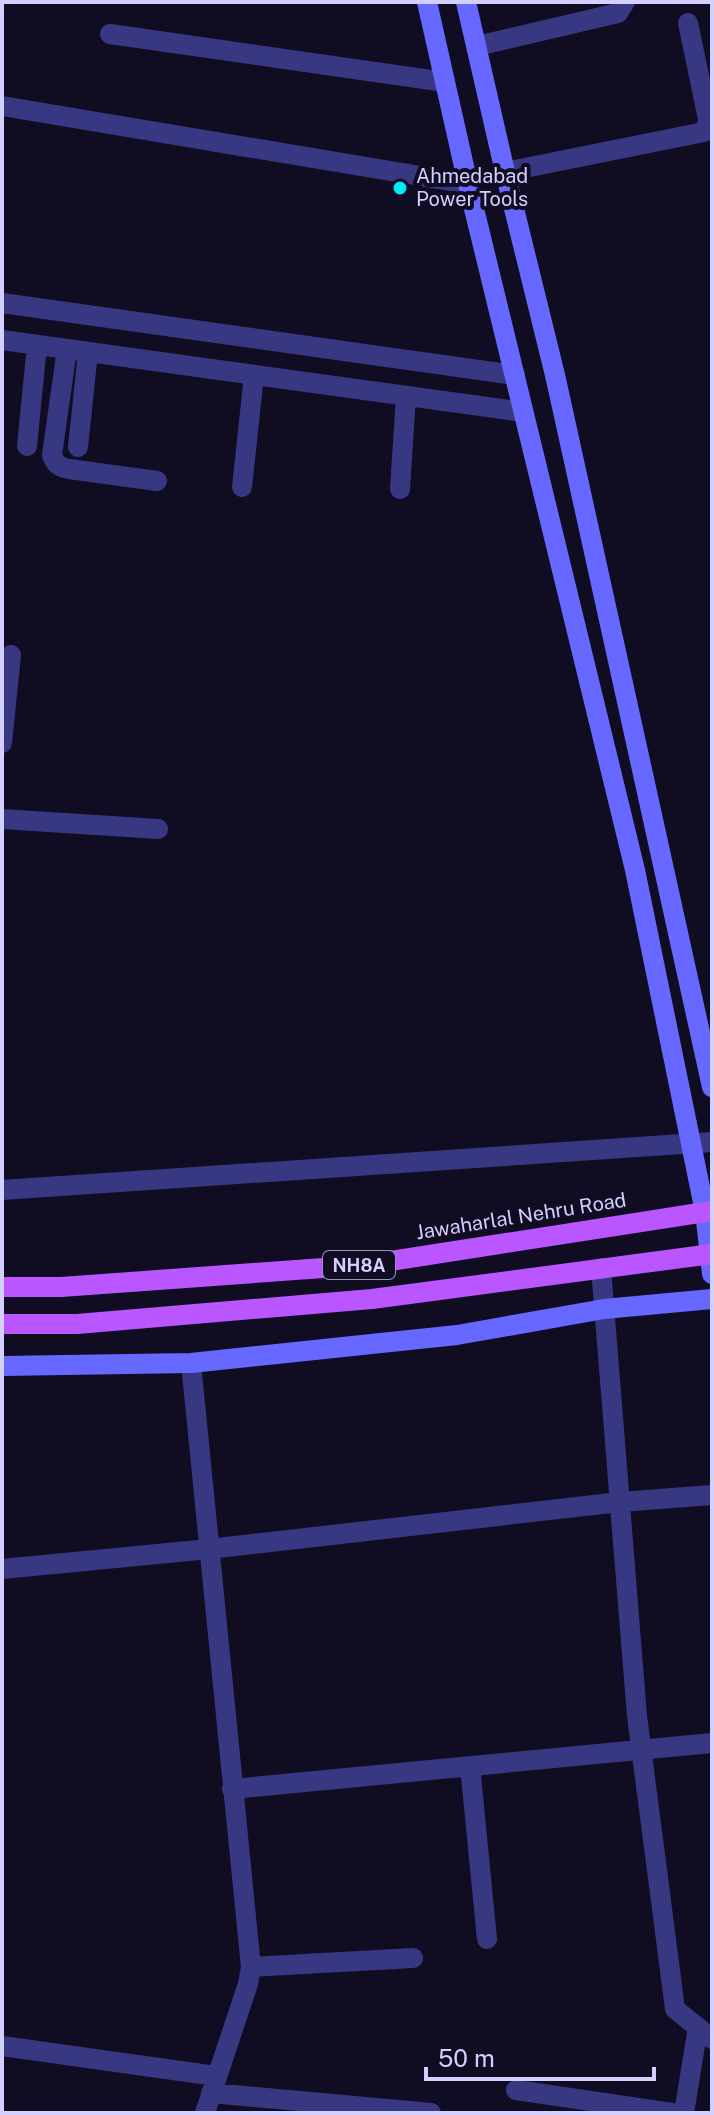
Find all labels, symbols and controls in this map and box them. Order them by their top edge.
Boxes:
place label: Ahmedabad Power Tools [416,164,528,211]
marker: Ahmedabad Power Tools [391,179,409,197]
street label: Jawaharlal Nehru Road [414,1188,628,1244]
road number: NH8A [323,1251,395,1279]
scale bar [426,2031,654,2081]
text: 50 m [438,2044,495,2072]

